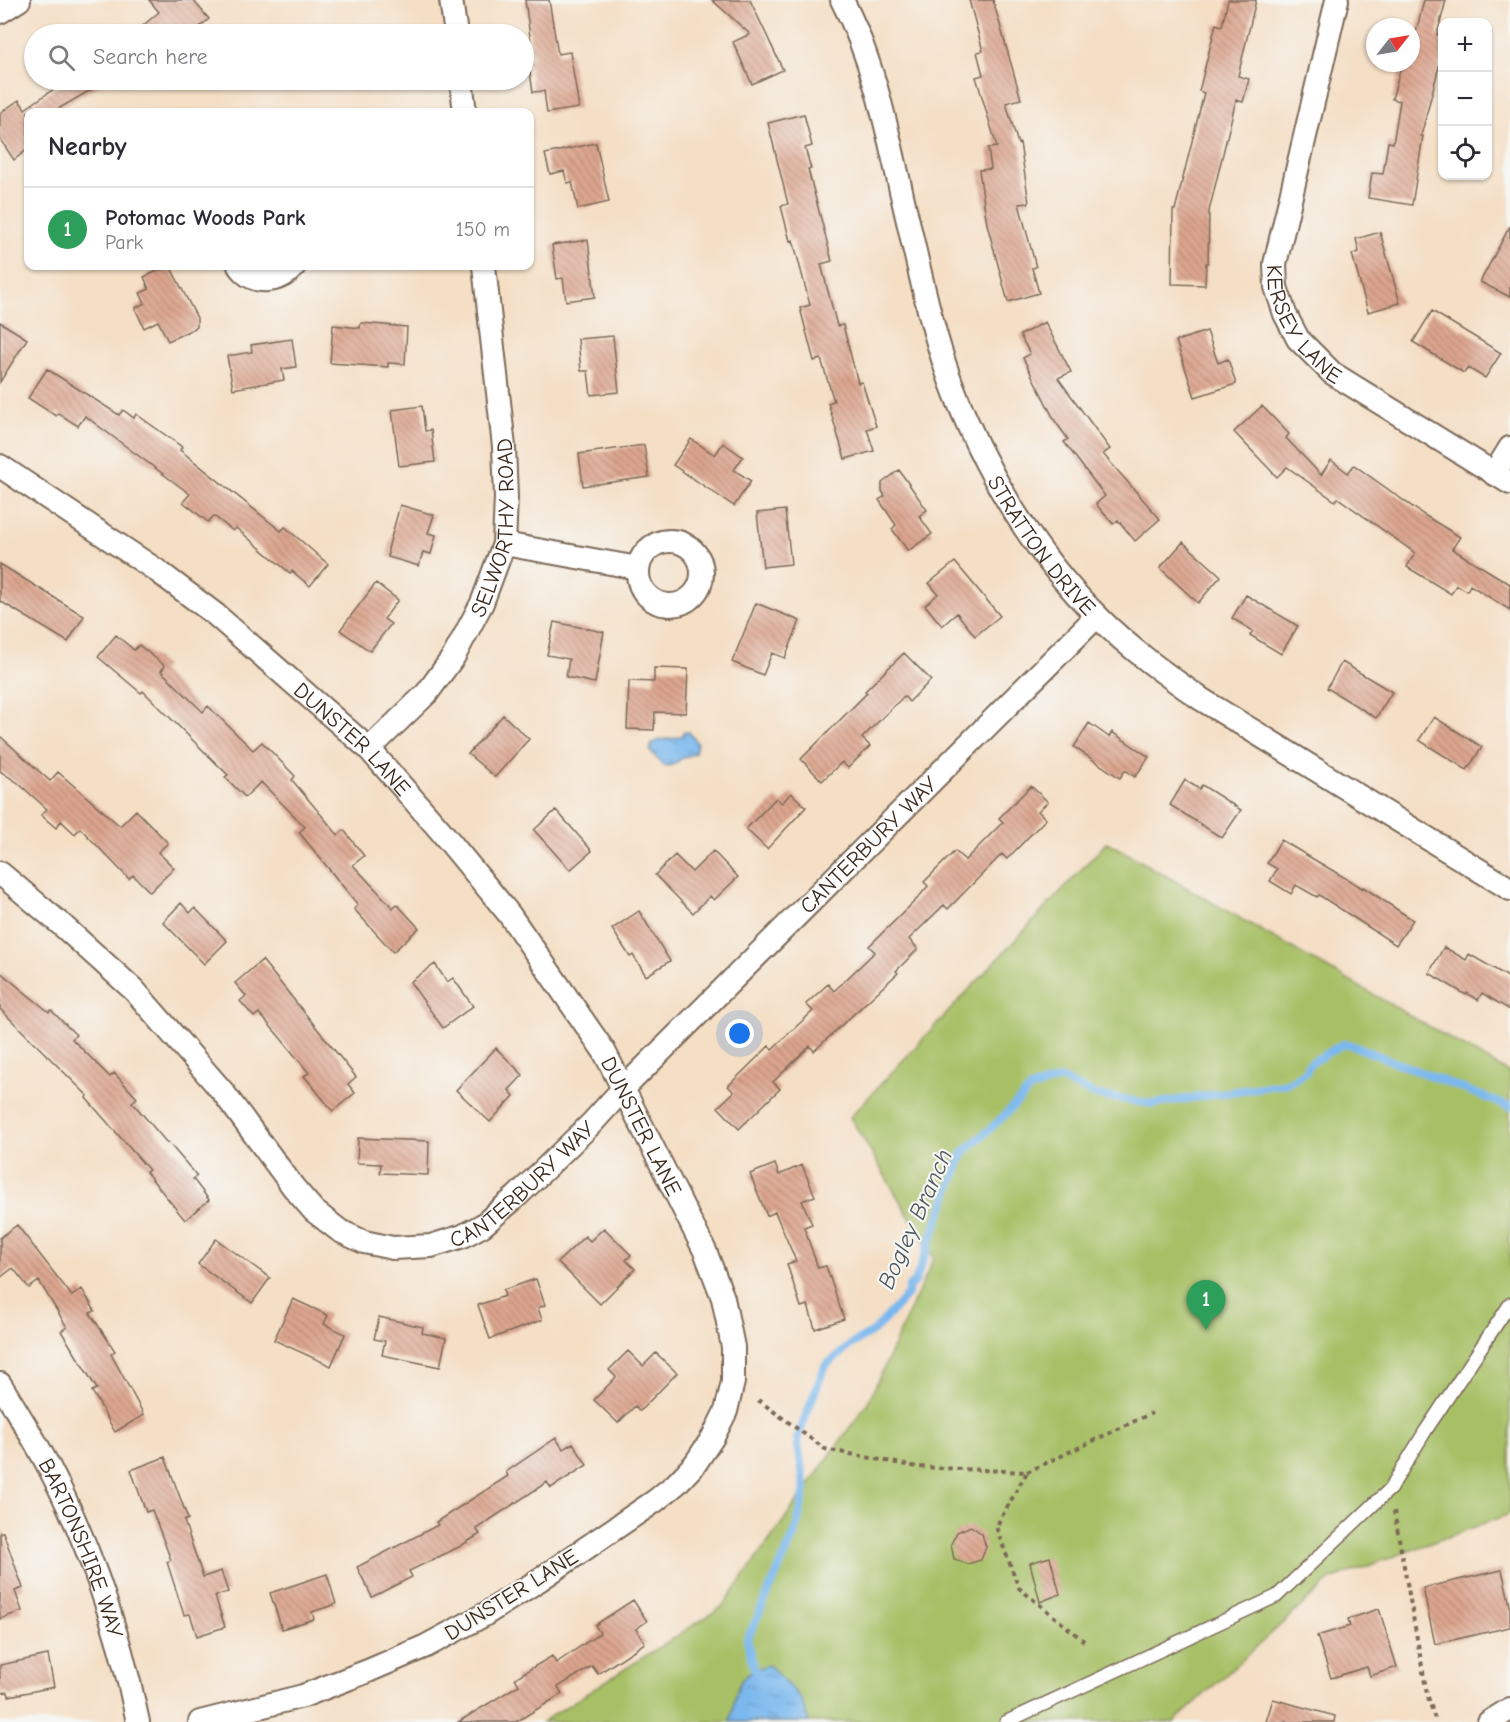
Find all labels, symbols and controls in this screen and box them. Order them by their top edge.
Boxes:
north arrow [1366,18,1420,72]
map controls [1438,18,1492,180]
button: + [1438,18,1492,72]
search box [24,24,534,90]
icon: search [45,41,78,74]
text: Search here [93,44,208,70]
button: − [1438,72,1492,126]
button: locate [1438,126,1492,180]
text: Nearby [48,132,127,162]
text: Potomac Woods Park [105,205,305,231]
text: 1 [64,218,71,241]
text: 150 m [456,218,510,241]
text: Park [105,231,143,254]
street label: KERSEY LANE [1261,264,1346,390]
street label: SELWORTHY ROAD [465,437,520,622]
street label: STRATTON DRIVE [982,471,1101,621]
street label: DUNSTER LANE [288,677,416,801]
street label: CANTERBURY WAY [795,771,943,919]
your location [725,1019,754,1048]
street label: DUNSTER LANE [595,1052,687,1200]
street label: CANTERBURY WAY [447,1116,600,1253]
water label: Bogley Branch [872,1145,958,1293]
pin: 1 [1186,1280,1226,1330]
street label: BARTONSHIRE WAY [33,1454,128,1641]
street label: DUNSTER LANE [440,1543,583,1646]

